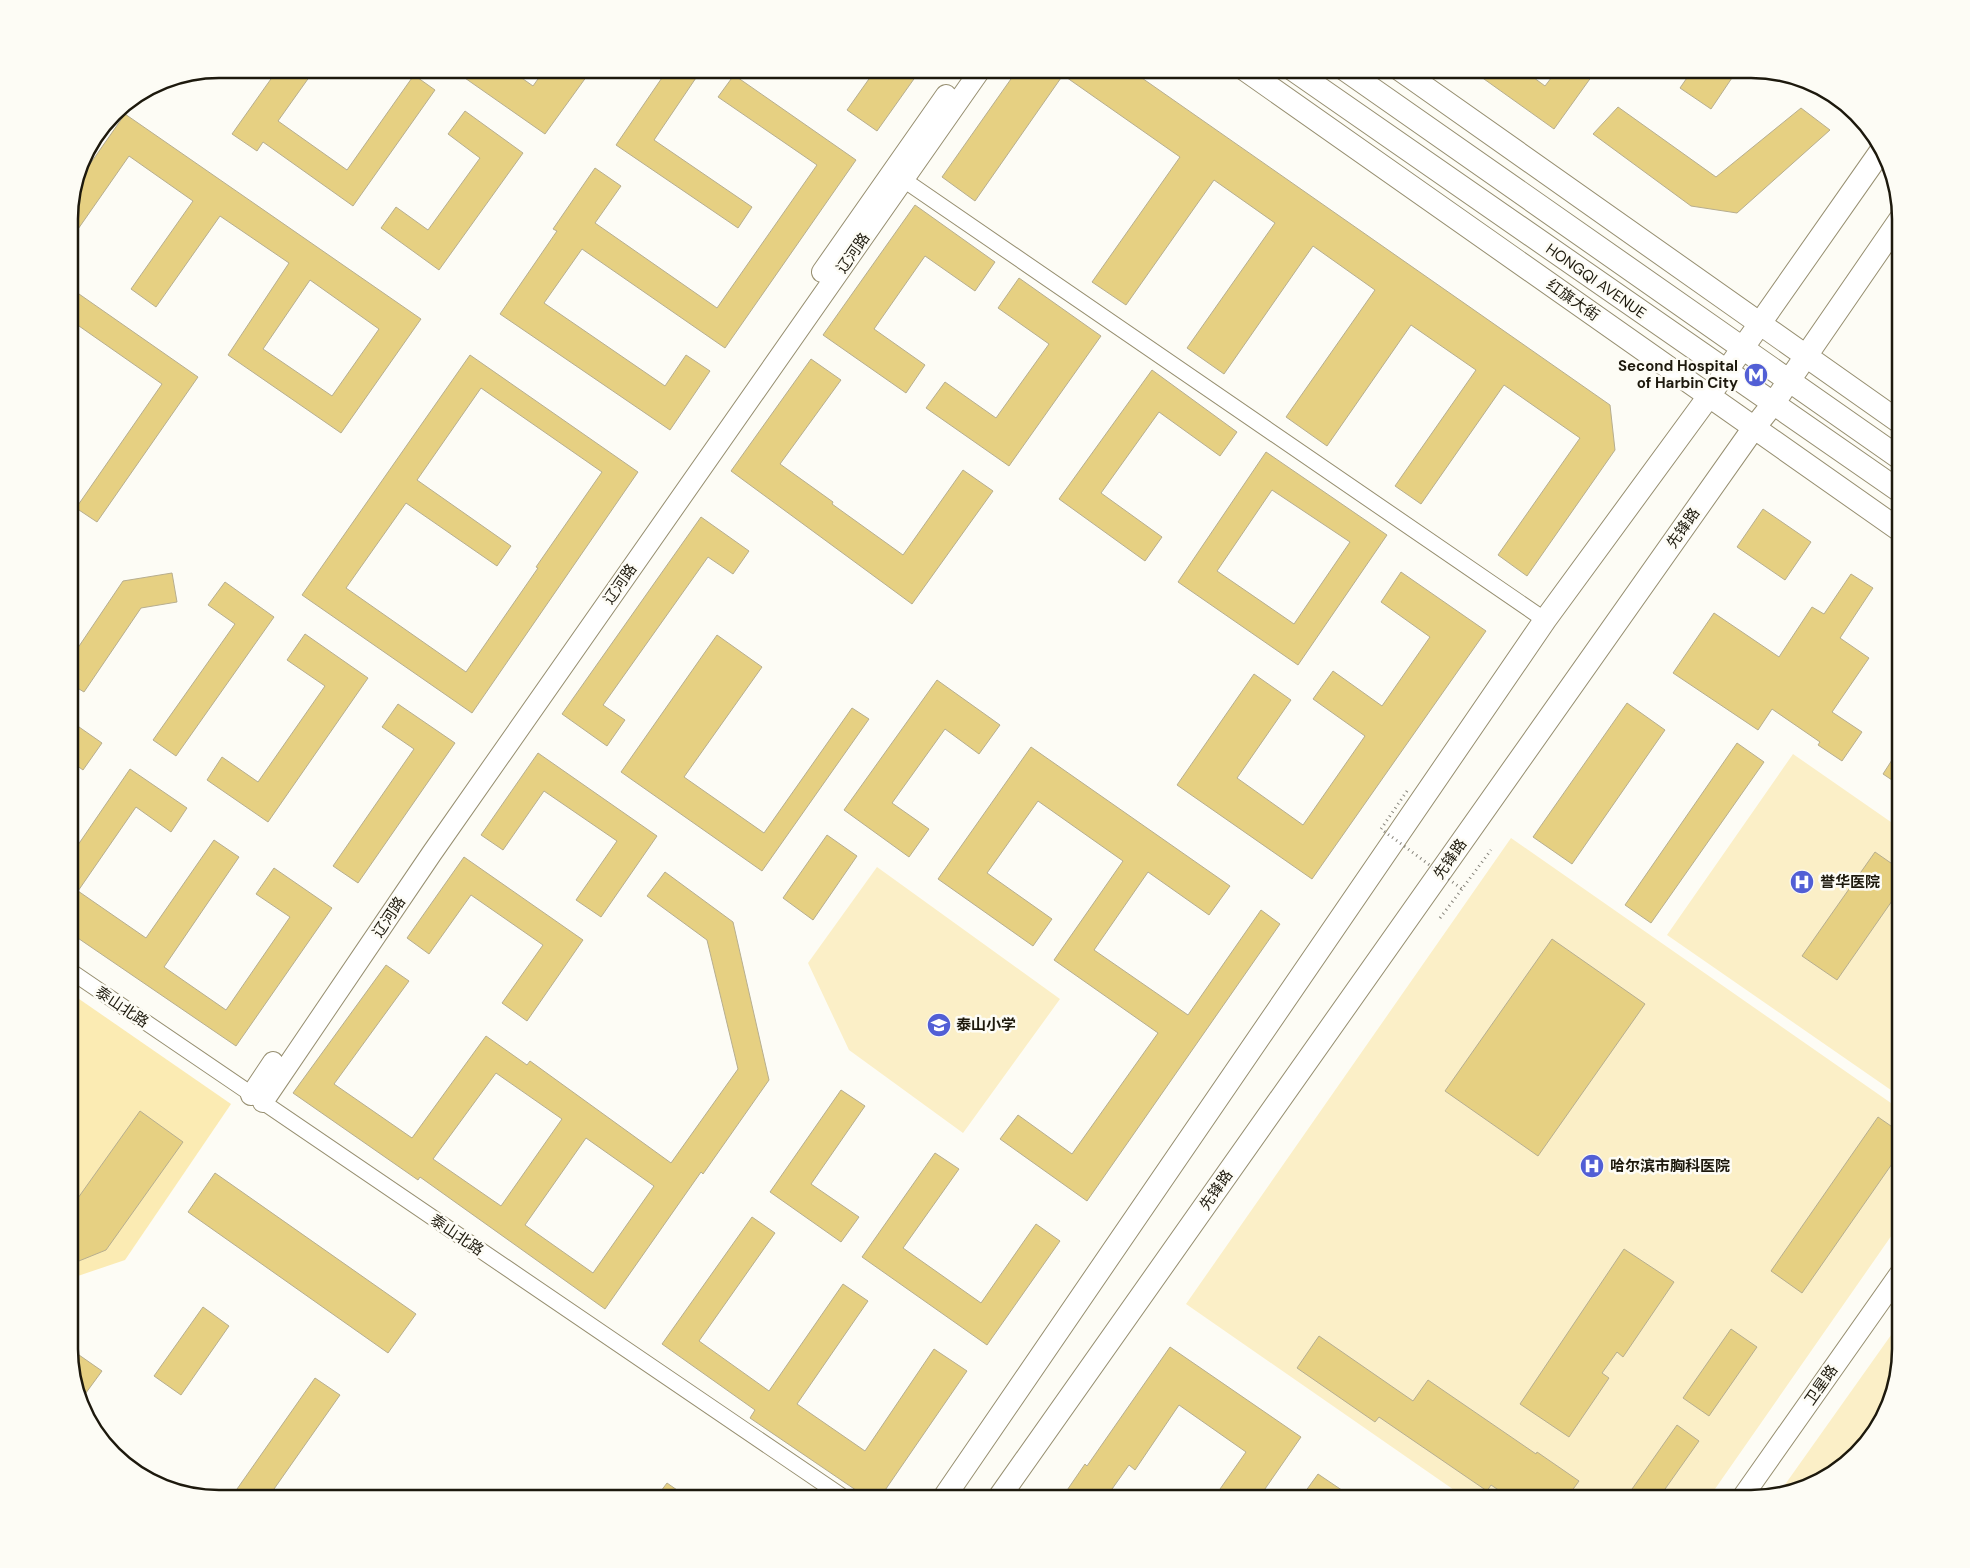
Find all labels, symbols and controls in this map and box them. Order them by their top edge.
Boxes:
street label: 辽河路 [832,229,874,277]
street label: HONGQI AVENUE [1542,239,1650,323]
street label: 红旗大街 [1543,275,1603,325]
place label: Second Hospital of Harbin City [1618,356,1738,393]
metro station icon: Second Hospital of Harbin City [1743,362,1769,388]
street label: 先锋路 [1662,504,1704,552]
street label: 辽河路 [599,560,641,608]
street label: 先锋路 [1429,835,1471,883]
hospital icon: 誉华医院 [1789,869,1815,895]
place label: 誉华医院 [1820,872,1880,892]
street label: 辽河路 [368,893,410,941]
street label: 泰山北路 [92,982,152,1032]
school or university icon: 泰山小学 [926,1012,952,1038]
place label: 泰山小学 [956,1015,1016,1035]
hospital icon: 哈尔滨市胸科医院 [1579,1153,1605,1179]
place label: 哈尔滨市胸科医院 [1610,1156,1730,1176]
street label: 先锋路 [1195,1166,1237,1214]
street label: 泰山北路 [427,1210,487,1260]
street label: 卫星路 [1800,1361,1842,1409]

